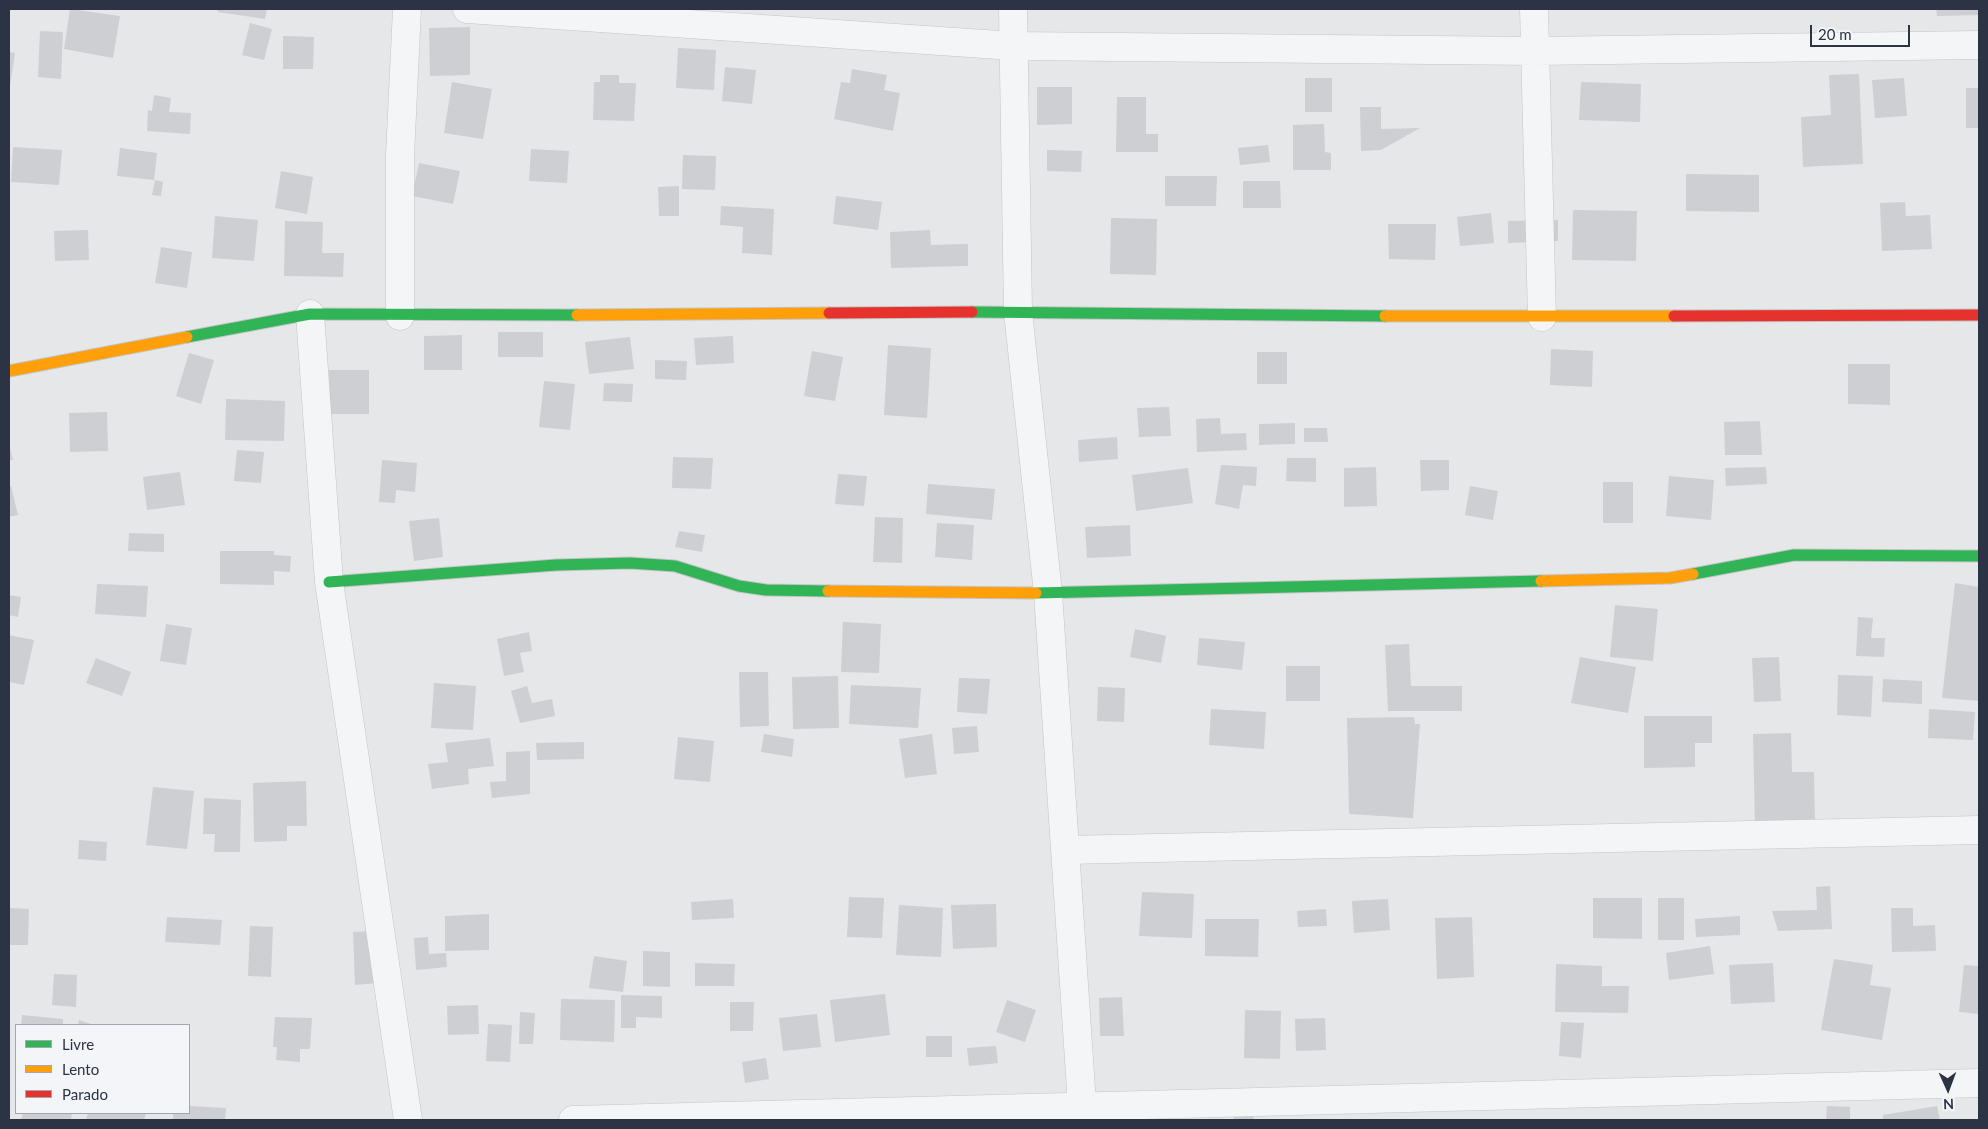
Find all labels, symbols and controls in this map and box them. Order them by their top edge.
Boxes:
scale bar [1813,15,1913,47]
text: 20 m [1818,25,1852,43]
legend [15,1024,190,1114]
text: Livre [62,1035,94,1053]
text: Lento [62,1060,99,1078]
north arrow [1923,1064,1973,1114]
text: Parado [62,1085,108,1103]
text: N [1943,1096,1954,1113]

